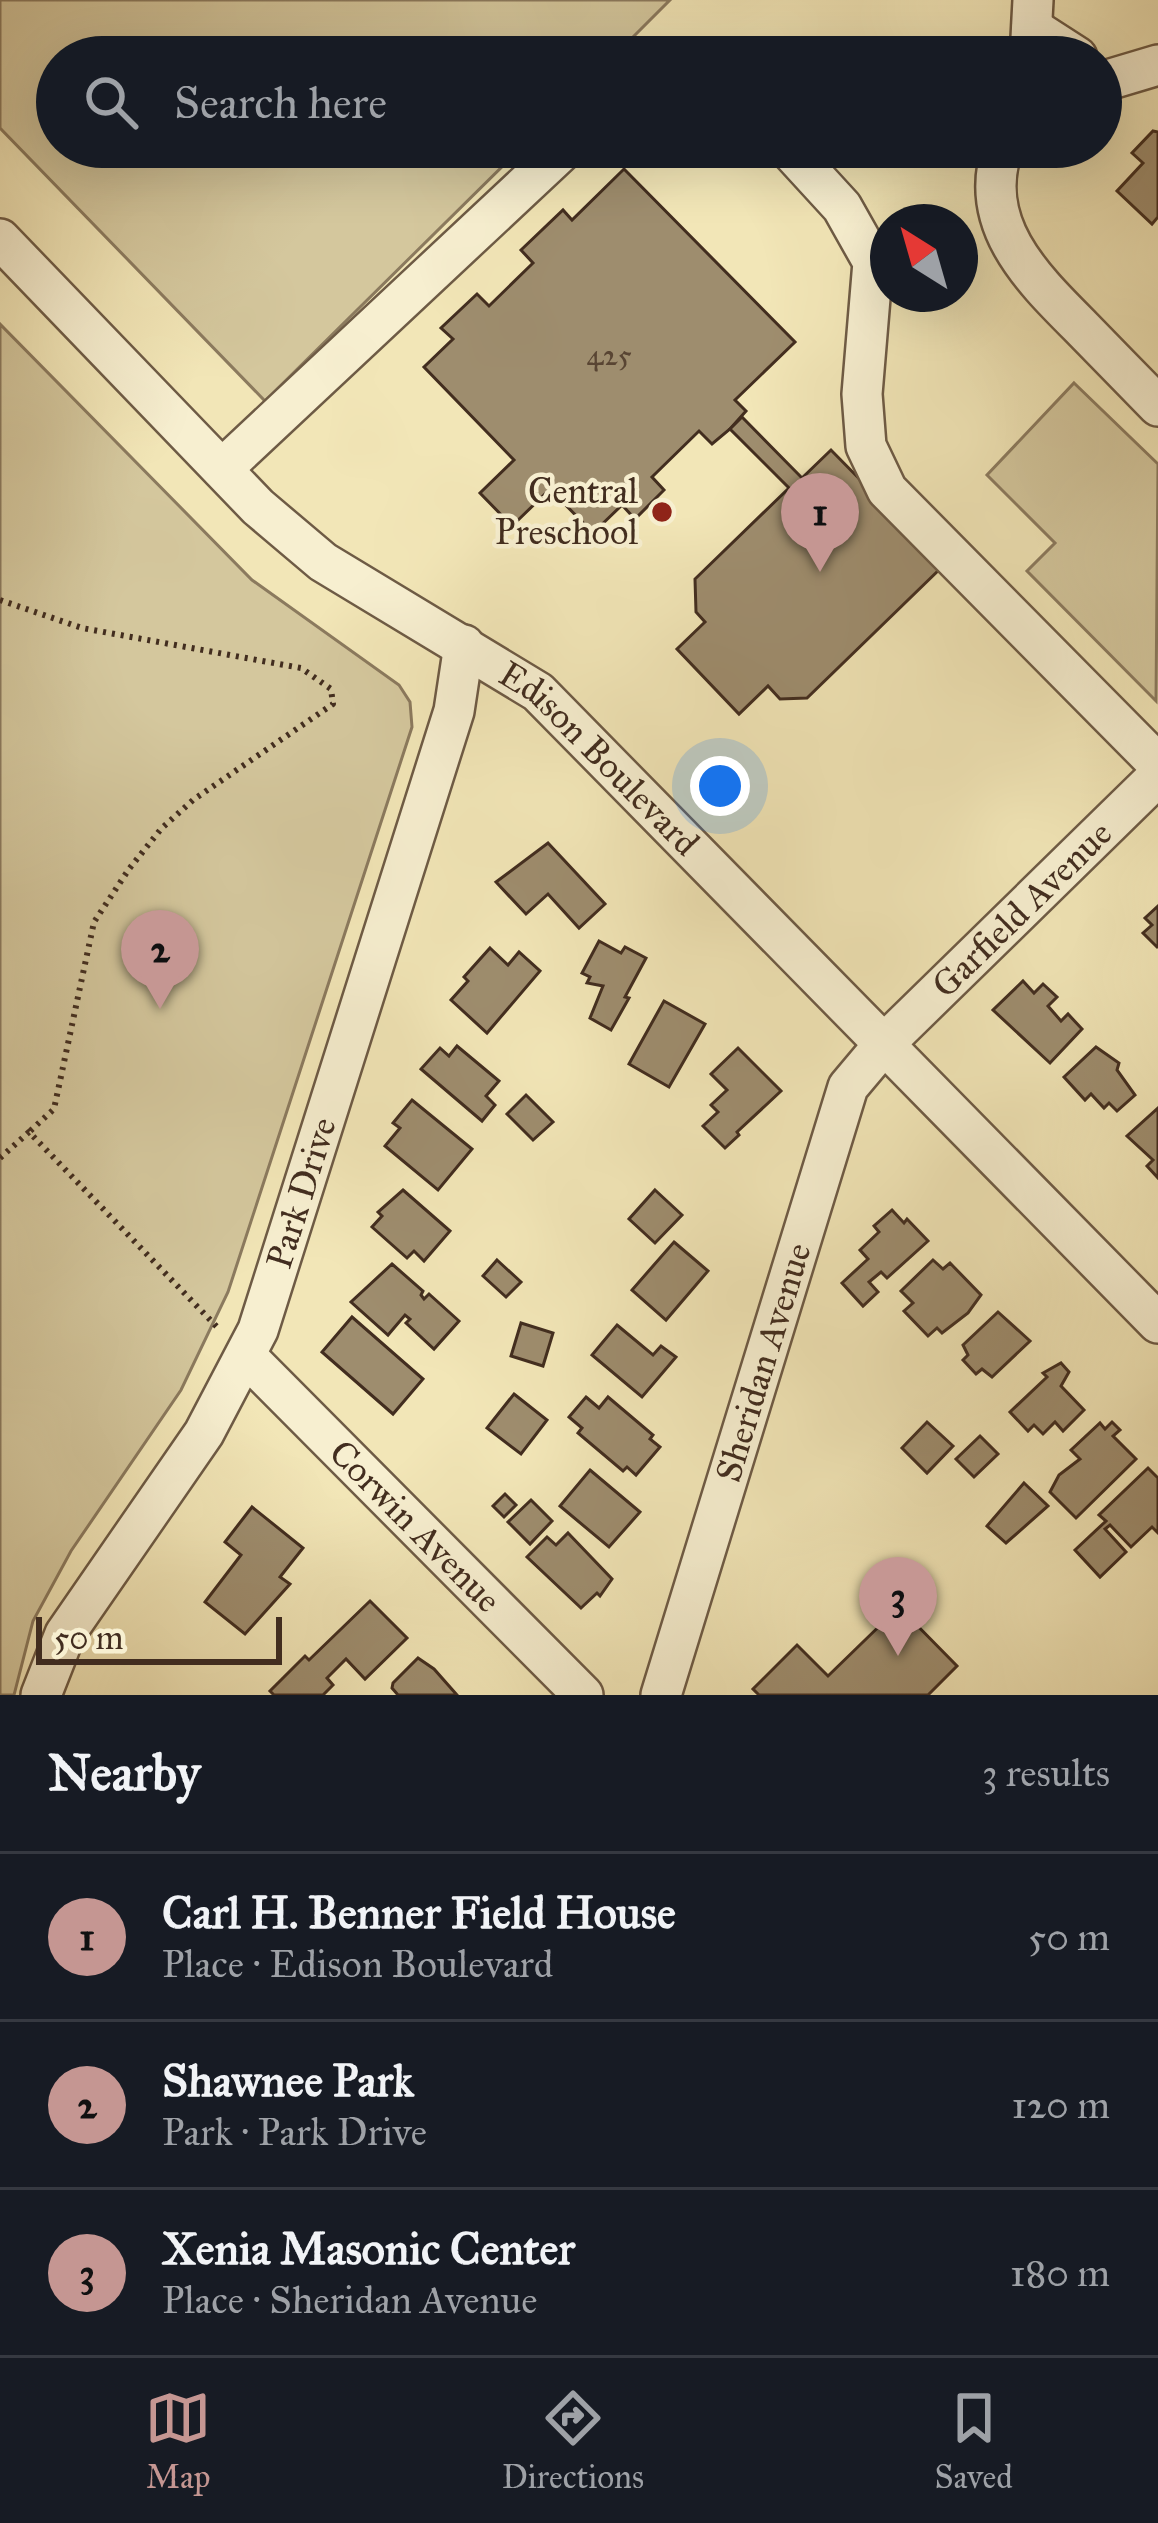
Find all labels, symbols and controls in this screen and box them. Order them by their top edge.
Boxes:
search box [36,36,1122,168]
icon: search [78,69,144,135]
text: Search here [174,75,387,130]
north arrow [870,204,978,312]
house number: 425 [586,337,632,373]
place label: Central Preschool [495,469,638,554]
pin: 1 [781,473,859,572]
marker: Central Preschool [649,499,675,525]
street label: Edison Boulevard [491,652,708,865]
your location [690,756,750,816]
street label: Garfield Avenue [923,811,1121,1007]
pin: 2 [121,910,199,1009]
street label: Park Drive [257,1112,346,1274]
street label: Sheridan Avenue [706,1238,821,1487]
street label: Corwin Avenue [320,1431,510,1622]
pin: 3 [859,1557,937,1656]
scale bar [36,1611,282,1664]
text: 50 m [54,1618,123,1658]
text: Nearby [48,1742,200,1804]
text: 3 results [982,1749,1110,1797]
text: Carl H. Benner Field House [162,1885,676,1940]
text: 1 [79,1913,95,1961]
text: 50 m [1028,1913,1110,1961]
text: Place · Edison Boulevard [162,1940,553,1988]
text: Shawnee Park [162,2053,414,2108]
text: 2 [77,2081,97,2129]
text: 120 m [1011,2081,1110,2129]
text: Park · Park Drive [162,2108,427,2156]
text: Xenia Masonic Center [162,2221,575,2276]
text: 3 [79,2249,95,2297]
text: 180 m [1010,2249,1110,2297]
text: Place · Sheridan Avenue [162,2276,537,2324]
tab: Map [145,2385,211,2497]
tab: Directions [502,2385,644,2497]
tab: Saved [934,2385,1013,2497]

